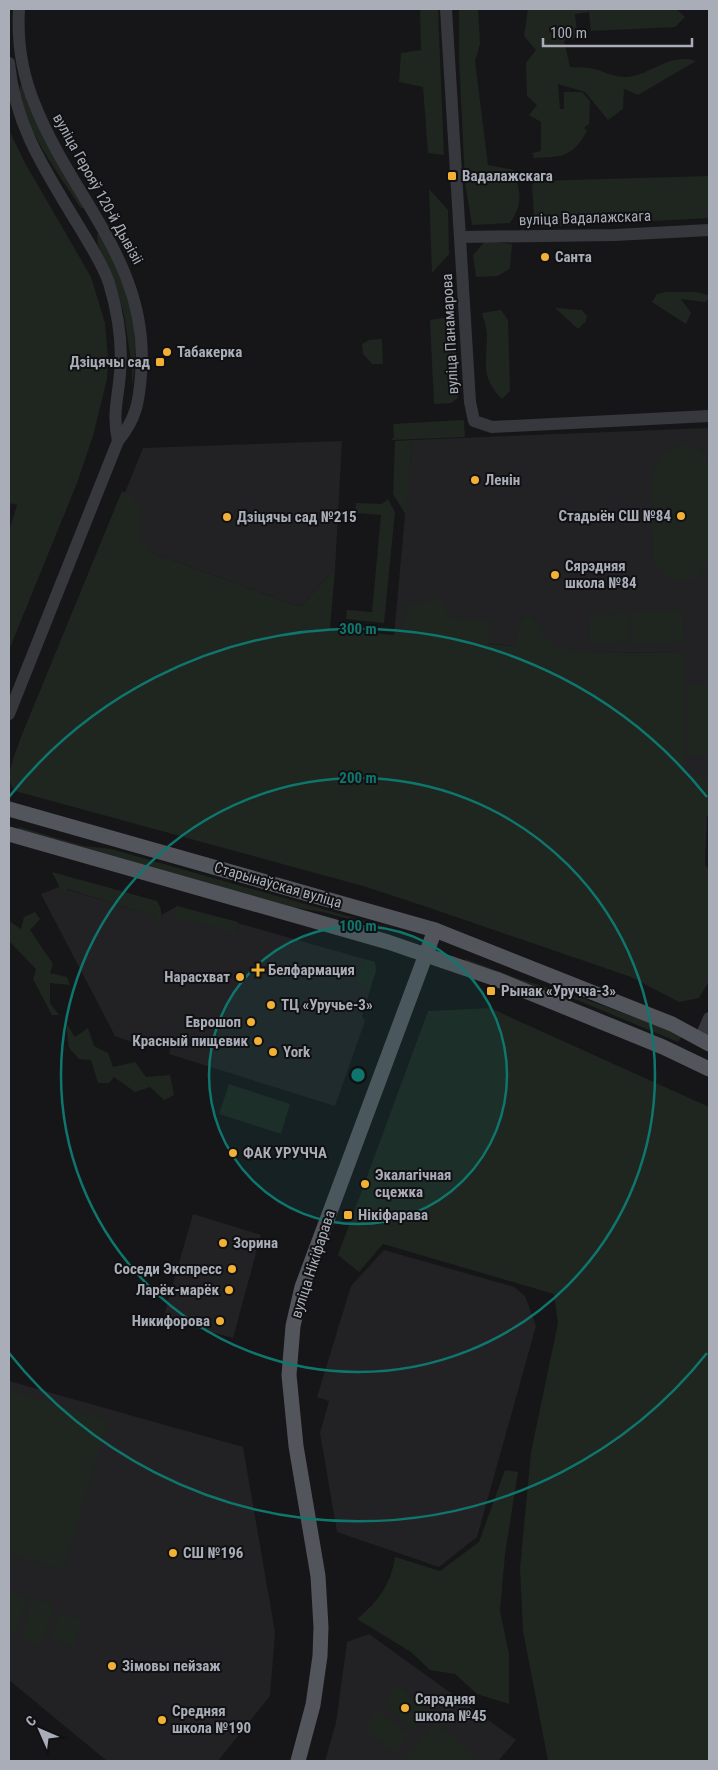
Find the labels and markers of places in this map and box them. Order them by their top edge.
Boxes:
place label: Вадалажскага [462,167,553,185]
marker: Вадалажскага [446,170,458,182]
place label: Санта [555,248,592,266]
marker: Санта [539,251,551,263]
place label: Табакерка [177,343,242,361]
marker: Табакерка [161,346,173,358]
place label: Дзіцячы сад [70,353,151,371]
marker: Дзіцячы сад [154,356,166,368]
place label: Ленін [485,471,520,489]
marker: Ленін [469,474,481,486]
place label: Стадыён СШ №84 [558,507,671,525]
place label: Дзіцячы сад №215 [237,508,357,526]
marker: Стадыён СШ №84 [675,510,687,522]
marker: Дзіцячы сад №215 [221,511,233,523]
place label: Сярэдняя школа №84 [565,557,637,592]
marker: Сярэдняя школа №84 [549,569,561,581]
place label: Белфармация [268,961,355,979]
marker: Белфармация [252,964,264,976]
place label: Нарасхват [164,968,230,986]
marker: Нарасхват [234,971,246,983]
place label: Рынак «Уручча-3» [501,982,616,1000]
marker: Рынак «Уручча-3» [485,985,497,997]
place label: ТЦ «Уручье-3» [281,996,373,1014]
marker: ТЦ «Уручье-3» [265,999,277,1011]
place label: Еврошоп [185,1013,241,1031]
marker: Еврошоп [245,1016,257,1028]
place label: Красный пищевик [132,1032,248,1050]
marker: Красный пищевик [252,1035,264,1047]
place label: York [283,1043,311,1061]
marker: York [267,1046,279,1058]
centre of rings [349,1066,367,1084]
place label: ФАК УРУЧЧА [243,1144,327,1162]
marker: ФАК УРУЧЧА [227,1147,239,1159]
place label: Экалагічная сцежка [375,1166,451,1201]
marker: Экалагічная сцежка [359,1178,371,1190]
place label: Нікіфарава [358,1206,428,1224]
marker: Нікіфарава [342,1209,354,1221]
place label: Зорина [233,1234,278,1252]
marker: Зорина [217,1237,229,1249]
place label: Соседи Экспресс [114,1260,222,1278]
marker: Соседи Экспресс [226,1263,238,1275]
place label: Ларёк-марёк [136,1281,219,1299]
marker: Ларёк-марёк [223,1284,235,1296]
place label: Никифорова [132,1312,210,1330]
marker: Никифорова [214,1315,226,1327]
place label: СШ №196 [183,1544,244,1562]
marker: СШ №196 [167,1547,179,1559]
place label: Зімовы пейзаж [122,1657,221,1675]
marker: Зімовы пейзаж [106,1660,118,1672]
place label: Сярэдняя школа №45 [415,1690,487,1725]
place label: Средняя школа №190 [172,1702,251,1737]
marker: Сярэдняя школа №45 [399,1702,411,1714]
marker: Средняя школа №190 [156,1714,168,1726]

